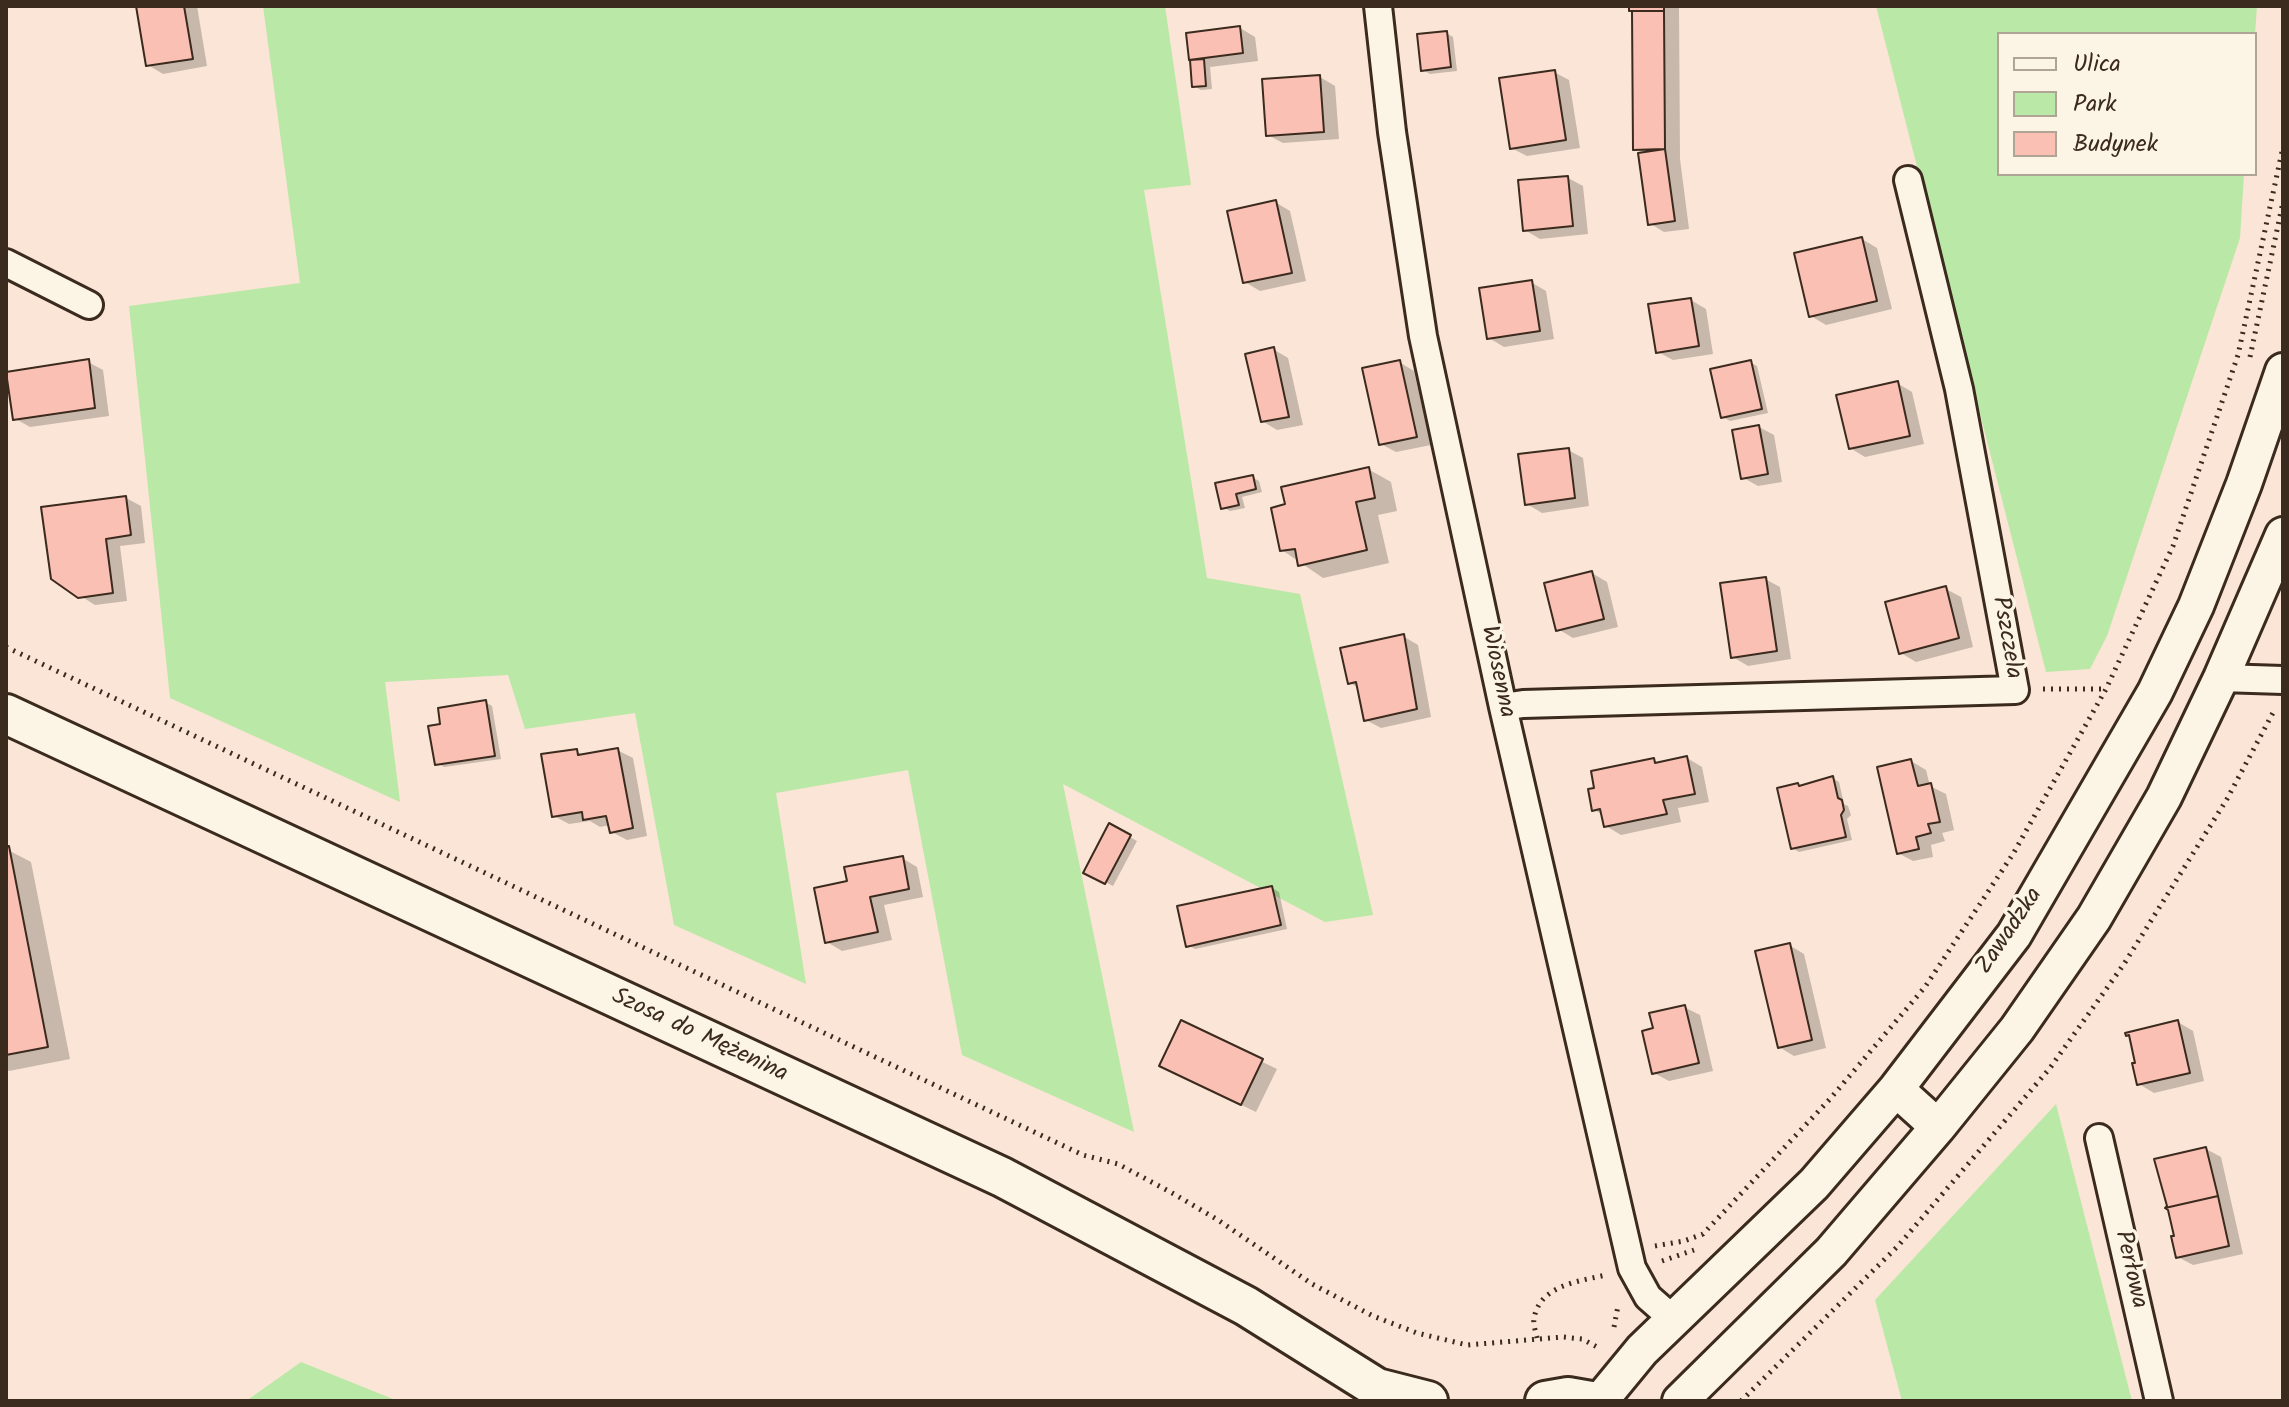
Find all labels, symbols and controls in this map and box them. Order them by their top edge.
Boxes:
legend [1997,32,2257,176]
text: Ulica [2073,45,2121,84]
text: Park [2073,85,2117,124]
text: Budynek [2073,125,2158,164]
street label: Pszczela [1984,595,2026,681]
street label: Wiosenna [1472,623,1520,721]
street label: Zawadzka [1971,883,2051,981]
street label: Szosa do Mężenina [606,984,792,1090]
street label: Perłowa [2106,1228,2152,1312]

